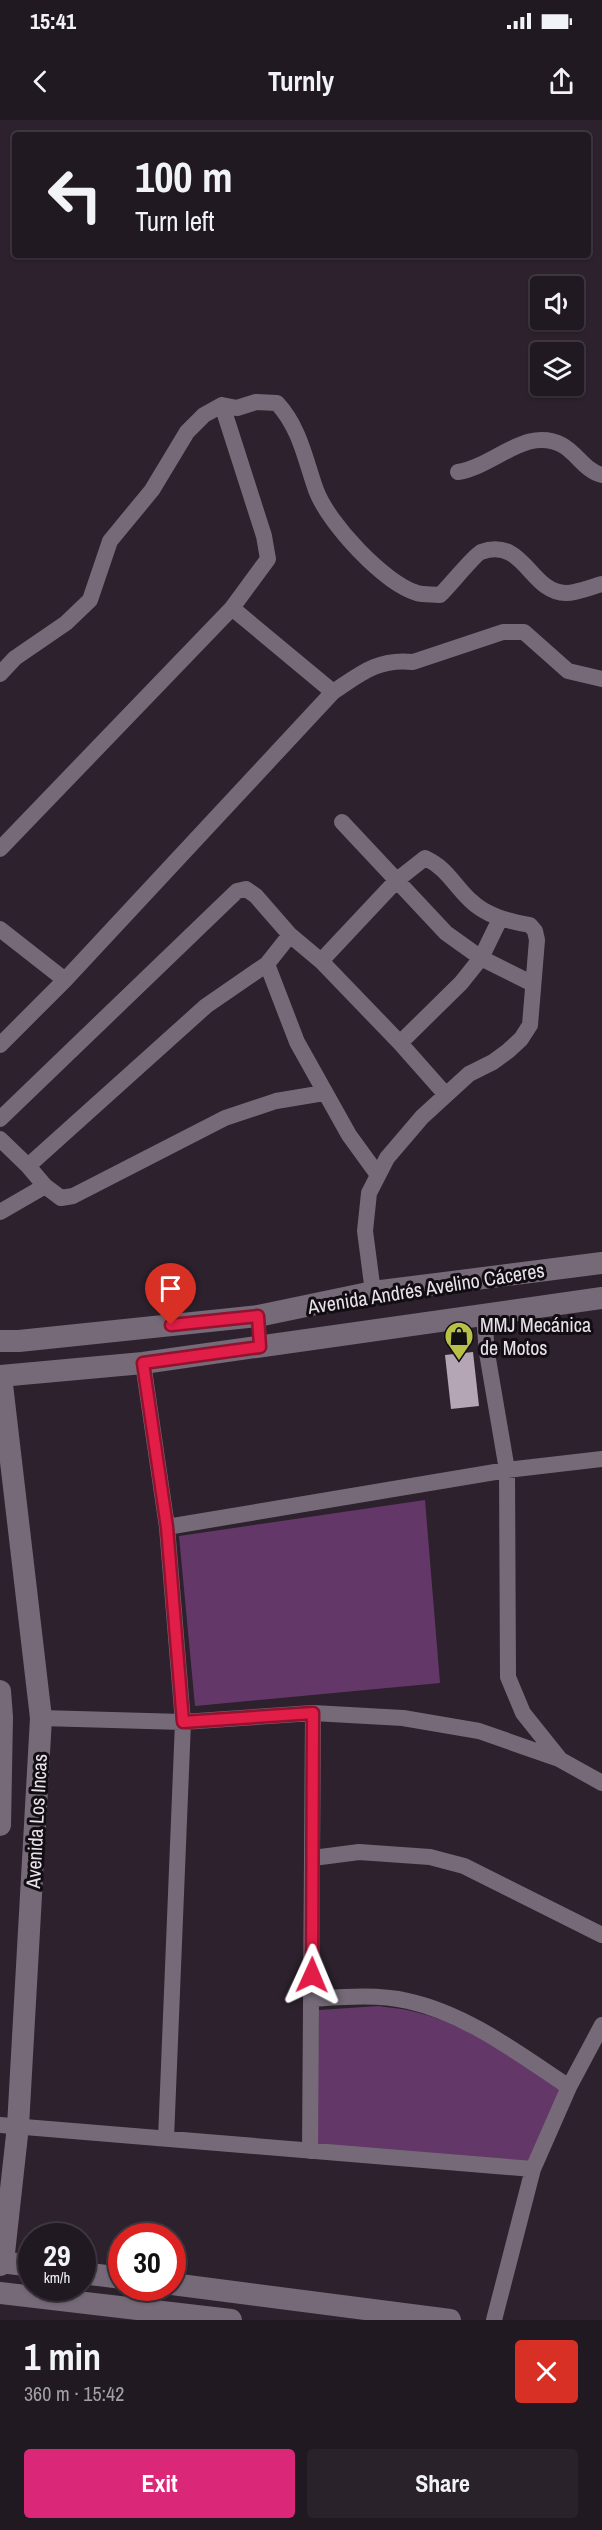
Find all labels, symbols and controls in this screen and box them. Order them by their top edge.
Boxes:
text: 15:41 [30,6,76,36]
text: Turnly [268,63,334,99]
icon: back [24,65,57,98]
icon: share [545,65,578,98]
text: 100 m [135,149,233,205]
icon: left [36,156,114,234]
text: Turn left [135,203,214,239]
map controls [530,276,584,396]
button: sound [530,276,584,330]
button: layers [530,342,584,396]
street label: Avenida Andrés Avelino Cáceres [305,1256,546,1320]
pin [145,1263,196,1325]
icon: arrive [154,1272,187,1305]
place label: MMJ Mecánica de Motos [480,1311,591,1361]
shop icon: MMJ Mecánica de Motos [443,1320,475,1362]
street label: Avenida Los Incas [19,1753,53,1890]
position arrow [280,1943,344,2007]
speed limit sign: 30 [108,2223,186,2301]
text: 29 [43,2235,71,2275]
text: km/h [44,2267,70,2288]
text: 1 min [24,2333,101,2381]
button: close [515,2340,578,2403]
text: 360 m · 15:42 [24,2380,124,2407]
button: Exit [24,2449,295,2518]
button: Share [307,2449,578,2518]

